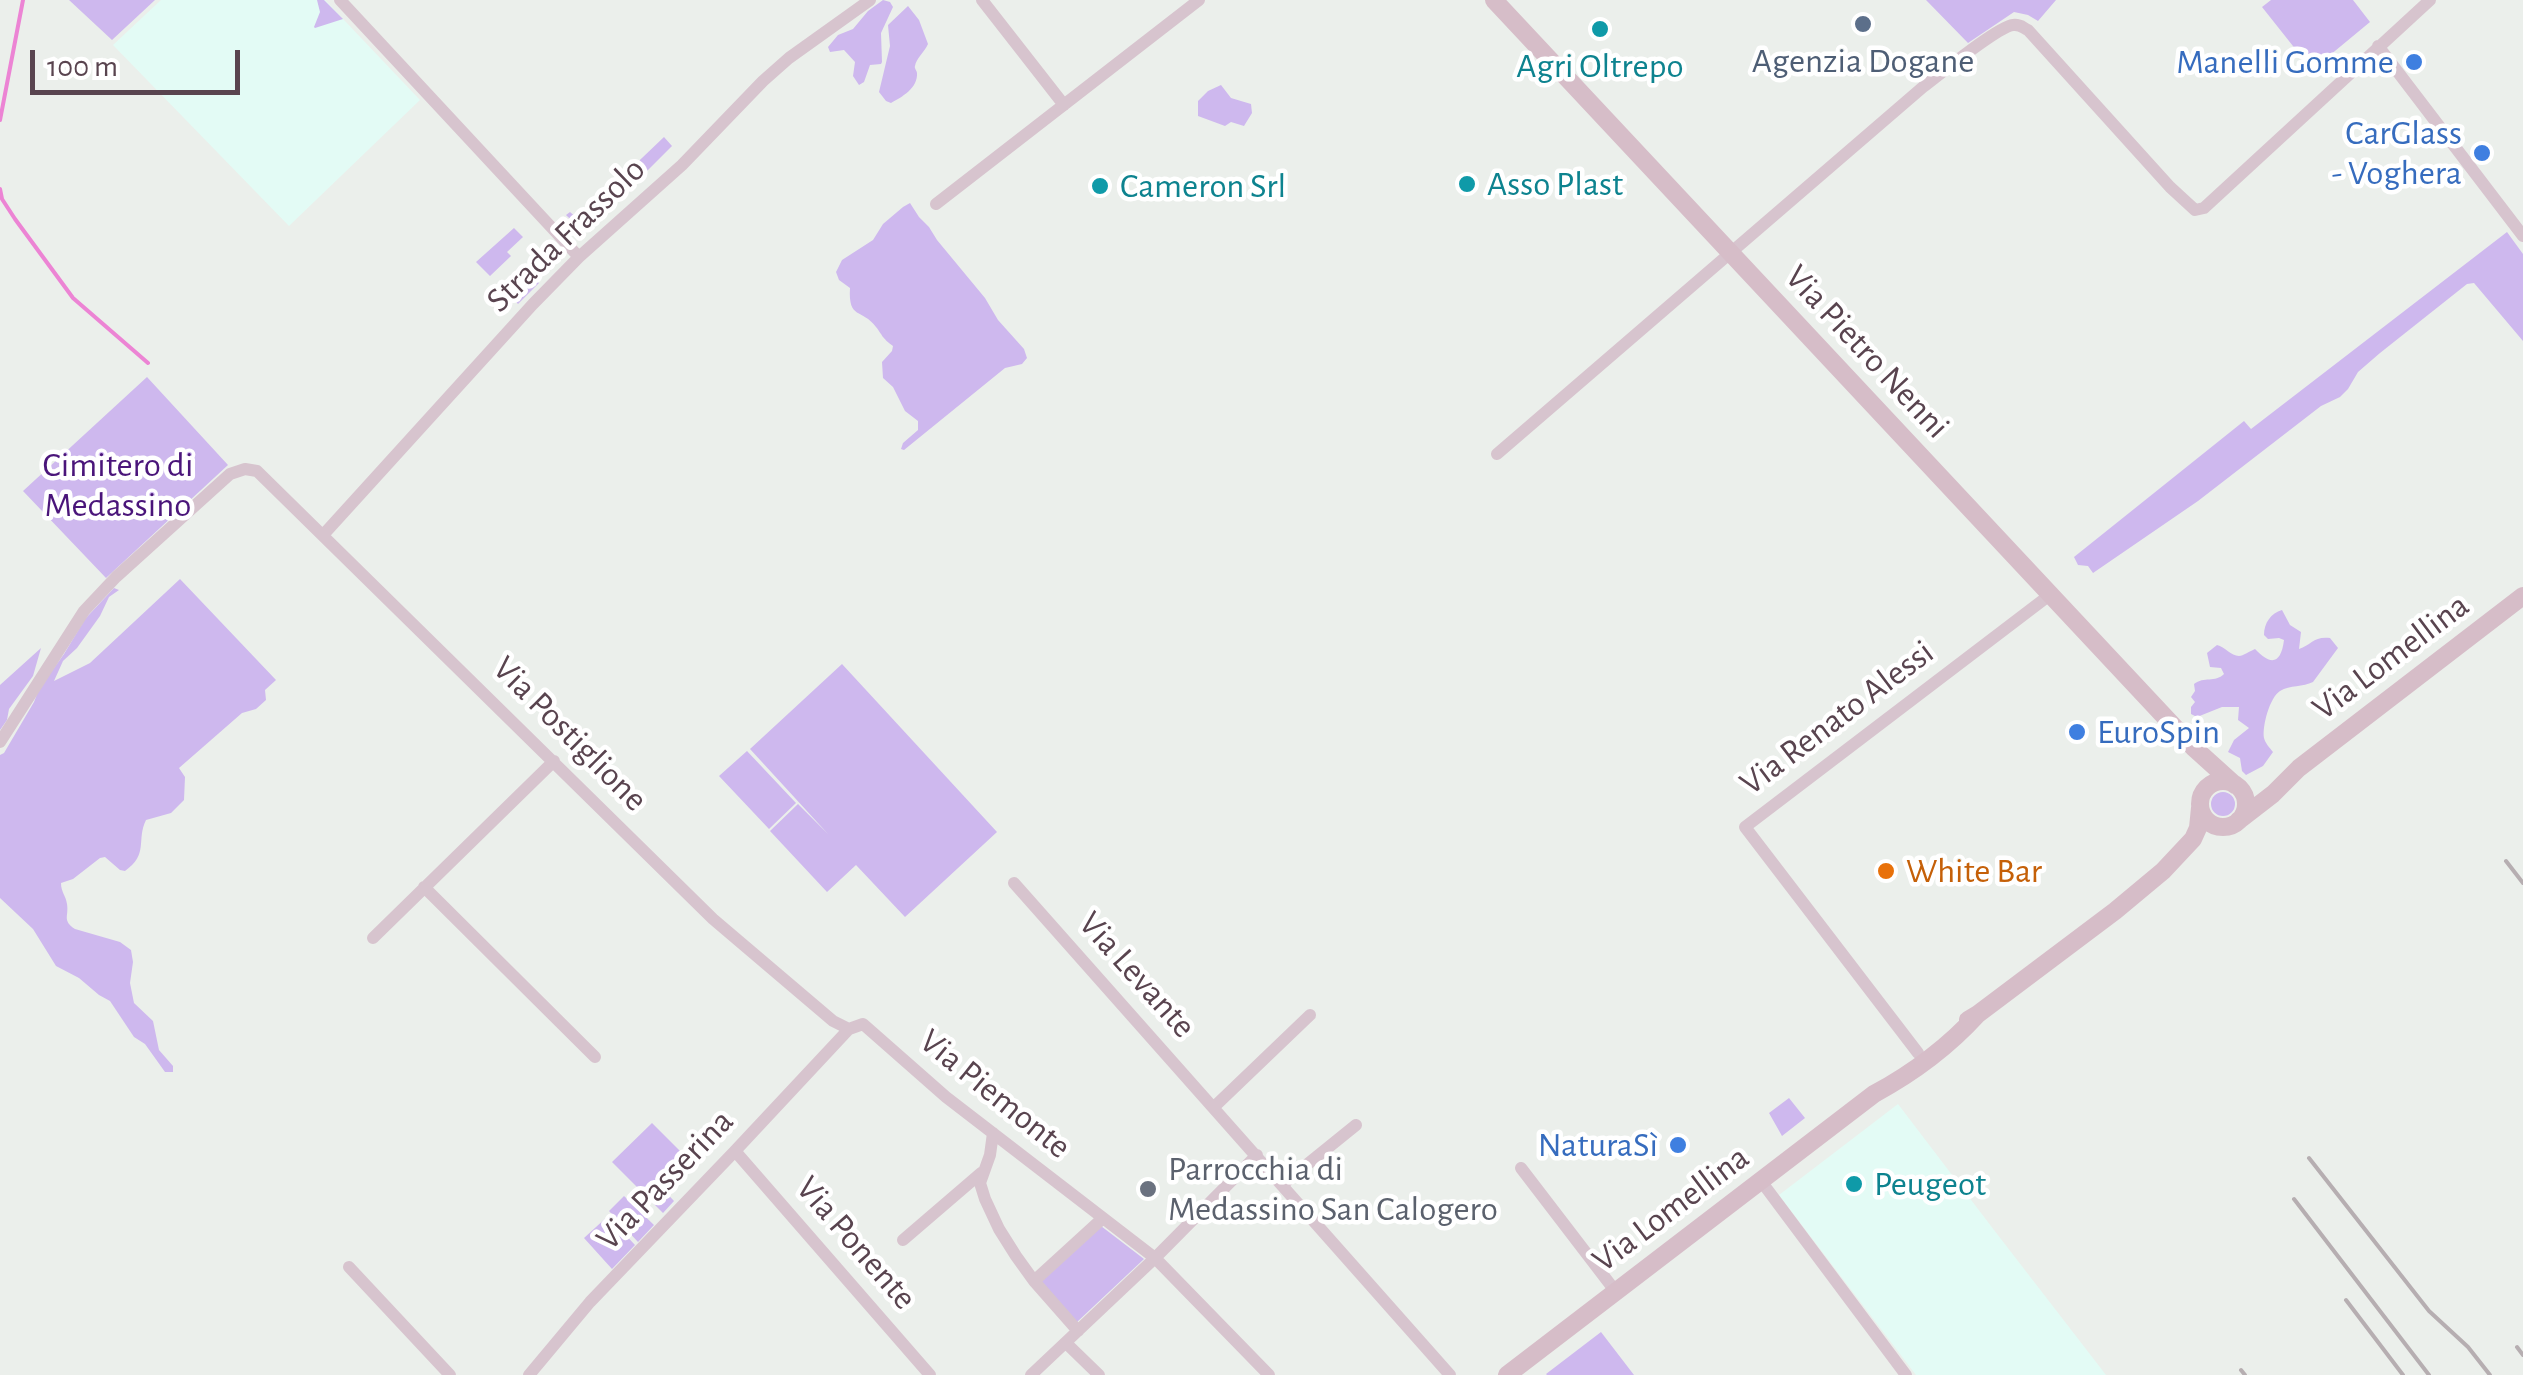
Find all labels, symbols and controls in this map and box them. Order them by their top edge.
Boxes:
marker: Agenzia Dogane [1852,13,1874,35]
marker: Agri Oltrepo [1589,18,1611,40]
scale bar [35,30,245,92]
place label: Agenzia Dogane [1752,40,1974,82]
place label: Manelli Gomme [2176,41,2394,83]
place label: Agri Oltrepo [1516,45,1684,87]
marker: Manelli Gomme [2403,51,2425,73]
text: 100 m [47,52,118,82]
place label: CarGlass - Voghera [2332,112,2462,194]
marker: CarGlass - Voghera [2471,142,2493,164]
street label: Strada Frassolo [478,149,654,321]
place label: Asso Plast [1487,163,1623,205]
place label: Cameron Srl [1120,165,1286,207]
marker: Asso Plast [1456,173,1478,195]
marker: Cameron Srl [1089,175,1111,197]
street label: Via Pietro Nenni [1776,257,1958,447]
park label: Cimitero di Medassino [43,444,193,526]
street label: Via Lomellina [2304,585,2478,729]
street label: Via Renato Alessi [1732,632,1942,804]
street label: Via Postiglione [484,648,656,820]
place label: EuroSpin [2097,711,2220,753]
marker: EuroSpin [2066,721,2088,743]
place label: White Bar [1906,850,2042,892]
marker: White Bar [1875,860,1897,882]
street label: Via Levante [1069,903,1205,1047]
street label: Via Piemonte [911,1020,1079,1168]
street label: Via Passerina [587,1101,743,1259]
place label: NaturaSì [1538,1124,1658,1166]
marker: NaturaSì [1667,1134,1689,1156]
street label: Via Lomellina [1584,1137,1758,1281]
place label: Parrocchia di Medassino San Calogero [1168,1148,1498,1230]
place label: Peugeot [1874,1163,1986,1205]
street label: Via Ponente [787,1168,925,1318]
marker: Peugeot [1843,1173,1865,1195]
marker: Parrocchia di Medassino San Calogero [1137,1178,1159,1200]

